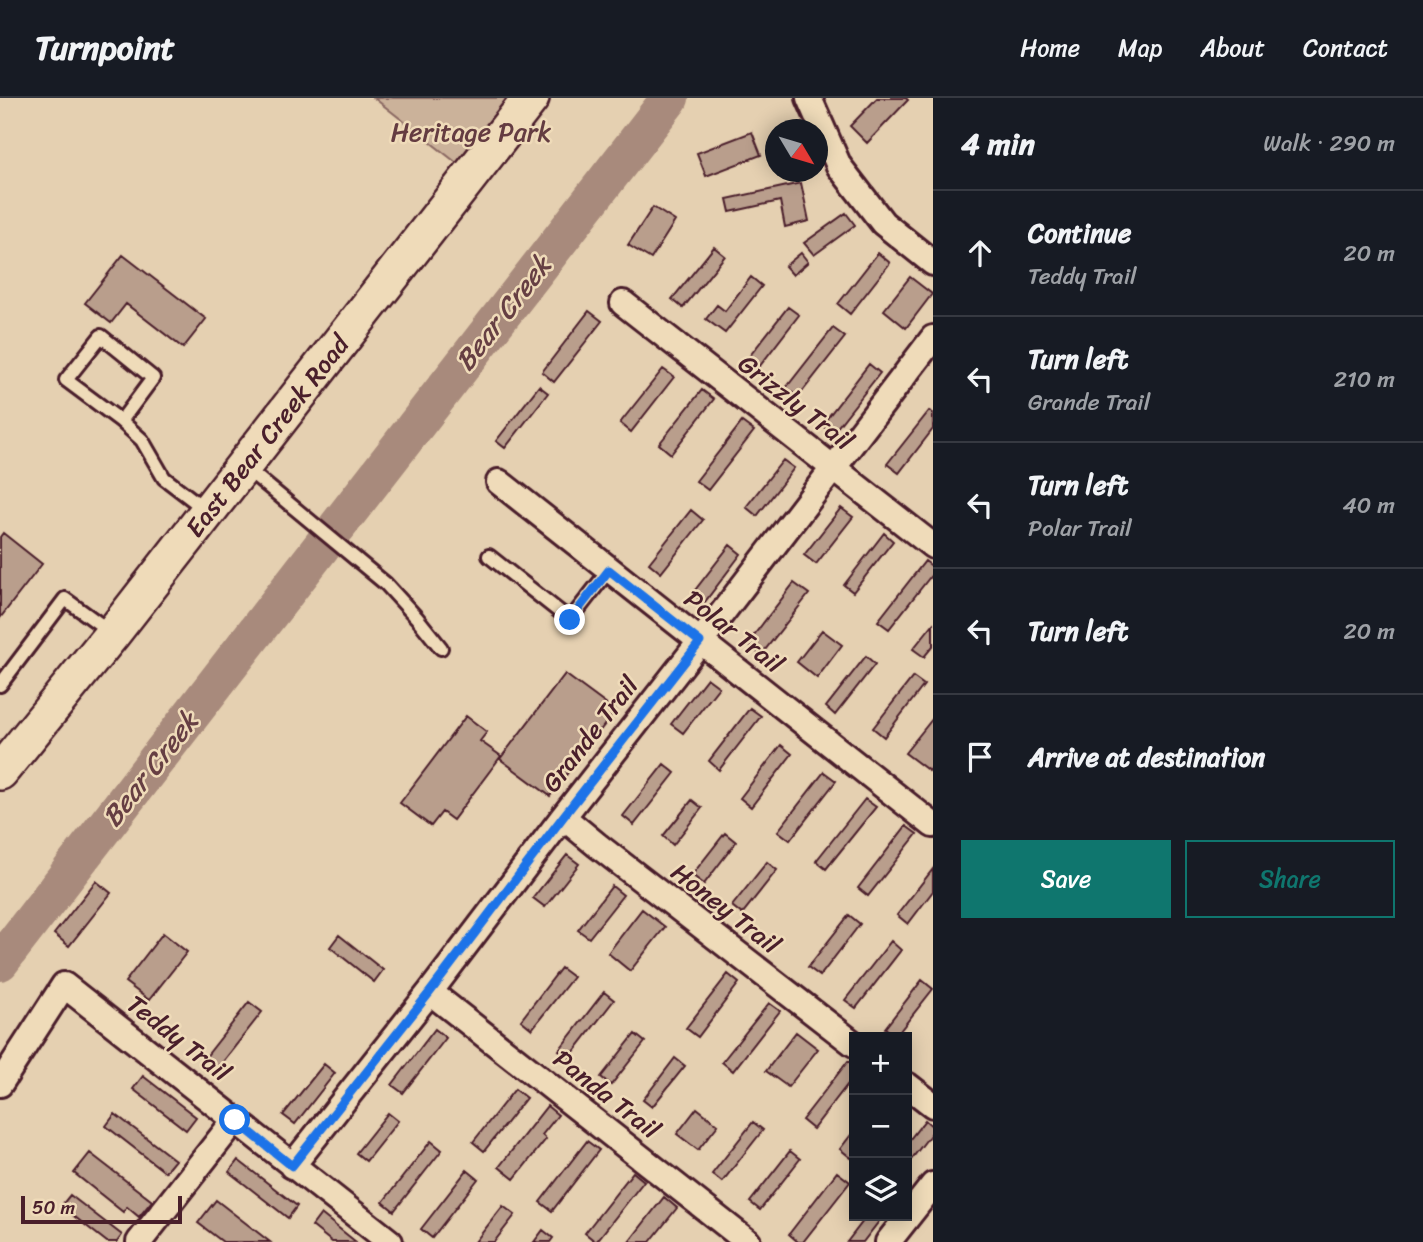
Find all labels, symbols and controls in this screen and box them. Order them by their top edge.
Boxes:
text: Turnpoint [35,19,175,77]
text: Home [1020,27,1080,69]
text: Map [1118,27,1162,69]
text: About [1200,27,1265,69]
text: Contact [1303,27,1388,69]
park label: Heritage Park [391,109,551,155]
text: 4 min [961,117,1035,171]
north arrow [765,119,828,182]
text: Walk · 290 m [1263,123,1395,164]
text: Continue [1028,210,1131,256]
text: 20 m [1344,233,1395,274]
icon: ahead [961,234,999,272]
water label: Bear Creek [442,242,566,382]
text: Teddy Trail [1028,256,1137,297]
street label: East Bear Creek Road [173,323,363,548]
text: Turn left [1028,336,1128,382]
street label: Grizzly Trail [728,342,865,463]
text: 210 m [1334,359,1395,400]
icon: left [961,360,999,398]
text: Grande Trail [1028,382,1150,423]
text: Turn left [1028,462,1128,508]
text: 40 m [1342,485,1395,526]
icon: left [961,486,999,524]
text: Polar Trail [1028,508,1132,549]
street label: Polar Trail [674,577,795,686]
route end [554,604,585,635]
text: Turn left [1028,608,1128,654]
text: 20 m [1344,611,1395,652]
icon: left [961,612,999,650]
street label: Grande Trail [529,665,651,803]
water label: Bear Creek [89,698,213,838]
text: Arrive at destination [1028,734,1265,780]
icon: arrive [961,738,999,776]
button: Save [961,840,1171,918]
button: Share [1185,840,1395,918]
street label: Honey Trail [661,850,792,966]
street label: Teddy Trail [116,982,242,1094]
map controls [849,1032,912,1221]
button: + [849,1032,912,1095]
street label: Panda Trail [543,1037,672,1152]
button: − [849,1095,912,1158]
route start [219,1104,250,1135]
button: layers [849,1158,912,1221]
text: 50 m [32,1191,75,1224]
scale bar [21,1193,182,1225]

